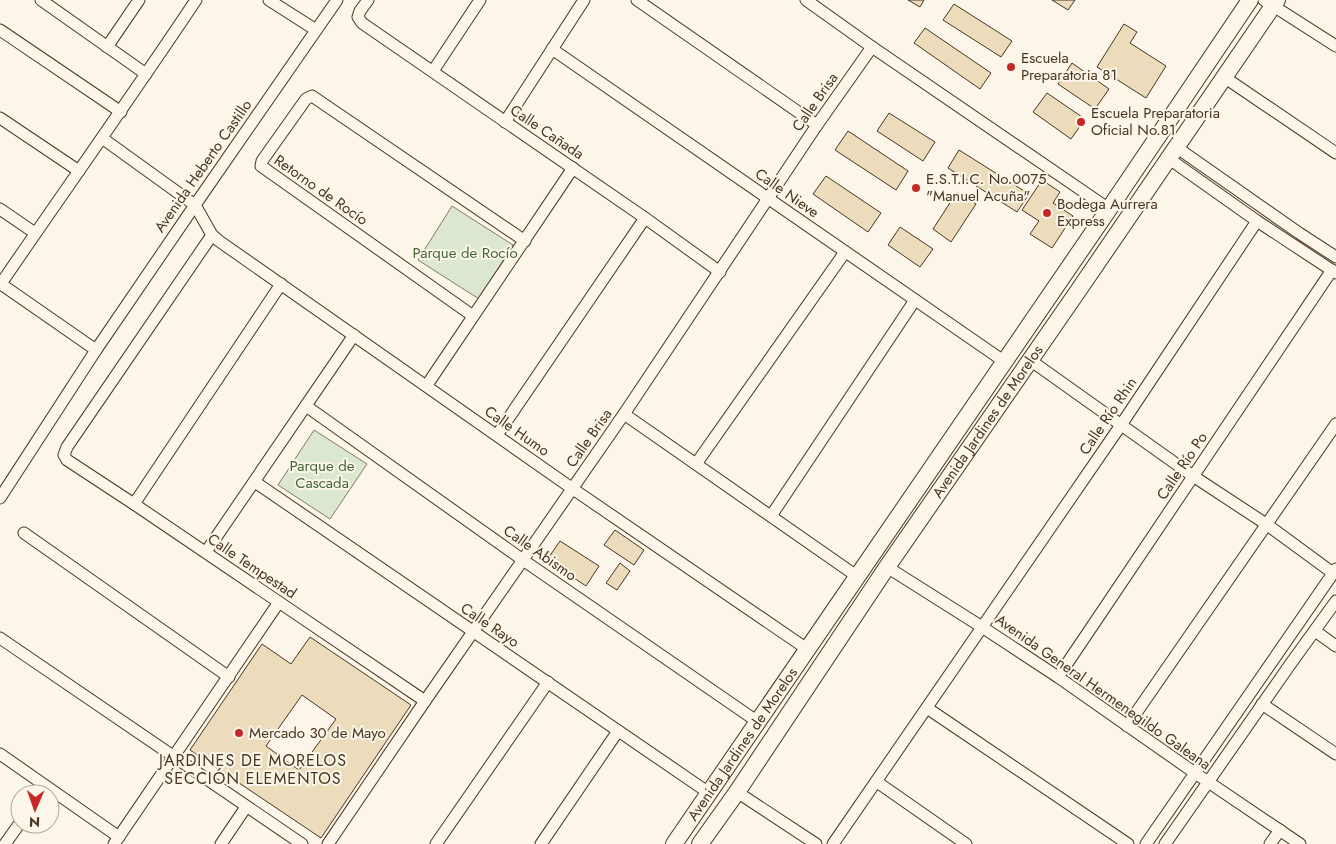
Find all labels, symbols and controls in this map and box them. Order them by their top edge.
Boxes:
place label: Escuela Preparatoria 81 [1021,47,1117,86]
marker: Escuela Preparatoria 81 [1005,61,1017,73]
street label: Calle Brisa [787,68,843,136]
street label: Avenida Heberto Castillo [149,95,257,237]
street label: Calle Cañada [506,99,588,165]
place label: Escuela Preparatoria Oficial No.81 [1091,102,1220,141]
marker: Escuela Preparatoria Oficial No.81 [1075,116,1087,128]
street label: Retorno de Rocío [270,149,372,231]
street label: Calle Nieve [750,163,824,223]
place label: E.S.T.I.C. No.0075 "Manuel Acuña" [926,168,1047,207]
marker: E.S.T.I.C. No.0075 "Manuel Acuña" [910,182,922,194]
place label: Bodega Aurrera Express [1057,193,1158,232]
marker: Bodega Aurrera Express [1041,207,1053,219]
park label: Parque de Rocío [412,242,518,264]
street label: Avenida Jardines de Morelos [927,341,1048,503]
street label: Calle Río Rhin [1074,373,1142,459]
street label: Calle Humo [480,400,554,462]
street label: Calle Brisa [561,404,617,472]
street label: Calle Río Po [1151,428,1213,504]
park label: Parque de Cascada [290,455,355,494]
street label: Calle Abismo [499,520,581,586]
street label: Calle Tempestad [203,528,301,604]
street label: Calle Rayo [456,597,524,653]
street label: Avenida General Hermenegildo Galeana [991,609,1215,775]
street label: Avenida Jardines de Morelos [682,663,803,825]
place label: Mercado 30 de Mayo [249,722,386,744]
marker: Mercado 30 de Mayo [233,727,245,739]
district label: JARDINES DE MORELOS SECCIÓN ELEMENTOS [157,749,347,790]
north arrow [10,784,60,834]
text: N [29,812,40,832]

